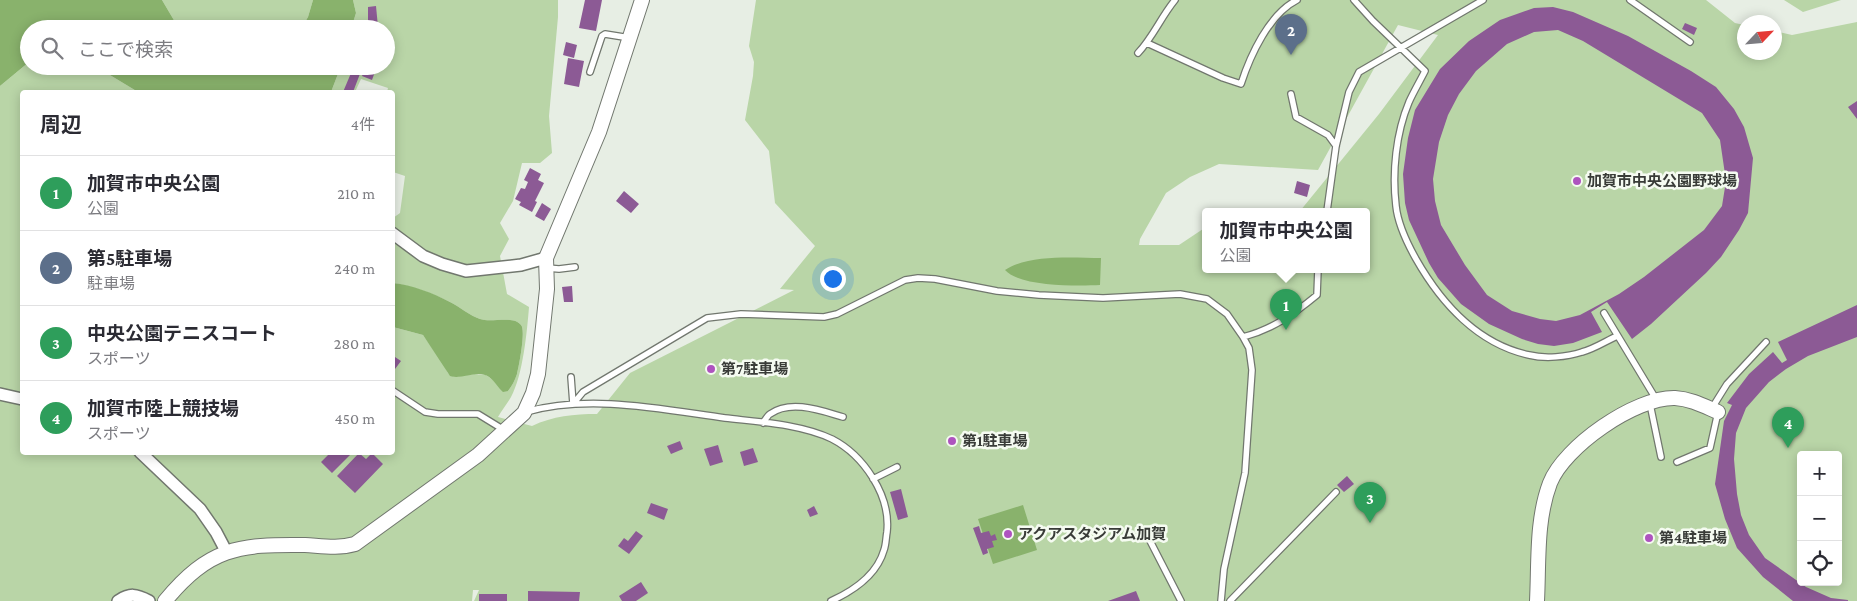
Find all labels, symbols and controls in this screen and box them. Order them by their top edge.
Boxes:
pin: 2 [1275,14,1307,55]
north arrow [1737,15,1782,60]
search box [20,20,395,75]
icon: search [38,34,66,62]
text: ここで検索 [78,39,173,60]
text: 周辺 [40,113,82,137]
text: 4件 [351,116,375,133]
text: 加賀市中央公園 [87,173,220,194]
place label: 加賀市中央公園野球場 [1587,173,1737,189]
marker: 加賀市中央公園野球場 [1571,175,1583,187]
text: 1 [53,185,59,202]
text: 210 m [337,185,375,202]
text: 公園 [87,200,119,217]
popup [1202,208,1370,273]
text: 加賀市中央公園 [1219,220,1353,241]
text: 公園 [1219,247,1252,264]
text: 第5駐車場 [87,248,172,269]
text: 2 [52,260,60,277]
text: 240 m [334,260,375,277]
your location [820,266,846,292]
text: 駐車場 [87,275,135,292]
pin: 1 [1270,289,1302,330]
text: 中央公園テニスコート [87,323,277,344]
text: 3 [52,335,60,352]
text: 280 m [334,335,375,352]
text: スポーツ [87,350,151,367]
place label: 第7駐車場 [721,361,788,377]
marker: 第7駐車場 [705,363,717,375]
text: 加賀市陸上競技場 [87,398,239,419]
pin: 4 [1772,407,1804,448]
text: 4 [52,410,60,427]
text: 450 m [334,410,375,427]
text: スポーツ [87,425,151,442]
place label: 第1駐車場 [962,433,1028,449]
marker: 第1駐車場 [946,435,958,447]
map controls [1797,451,1842,586]
button: + [1797,451,1842,496]
pin: 3 [1354,482,1386,523]
button: − [1797,496,1842,541]
place label: アクアスタジアム加賀 [1018,526,1166,542]
marker: アクアスタジアム加賀 [1002,528,1014,540]
place label: 第4駐車場 [1659,530,1727,546]
marker: 第4駐車場 [1643,532,1655,544]
button: locate [1797,541,1842,586]

